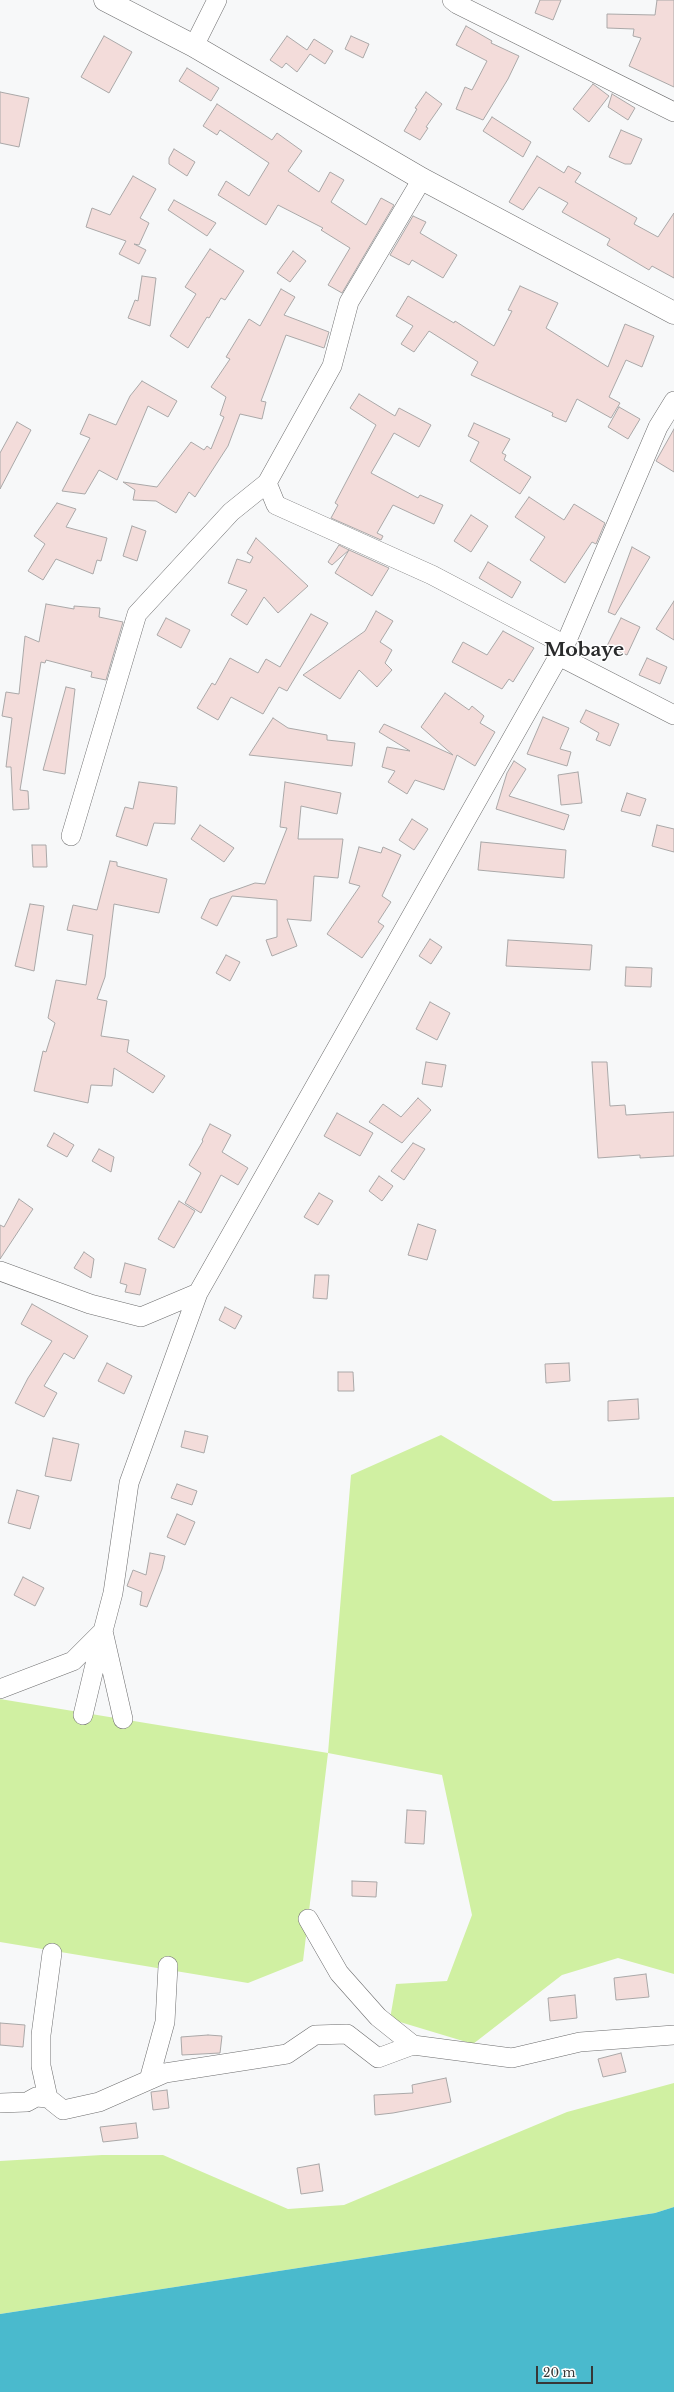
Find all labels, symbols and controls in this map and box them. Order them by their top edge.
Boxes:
district label: Mobaye [544,640,624,662]
scale bar [538,2358,595,2384]
text: 20 m [543,2365,575,2380]

